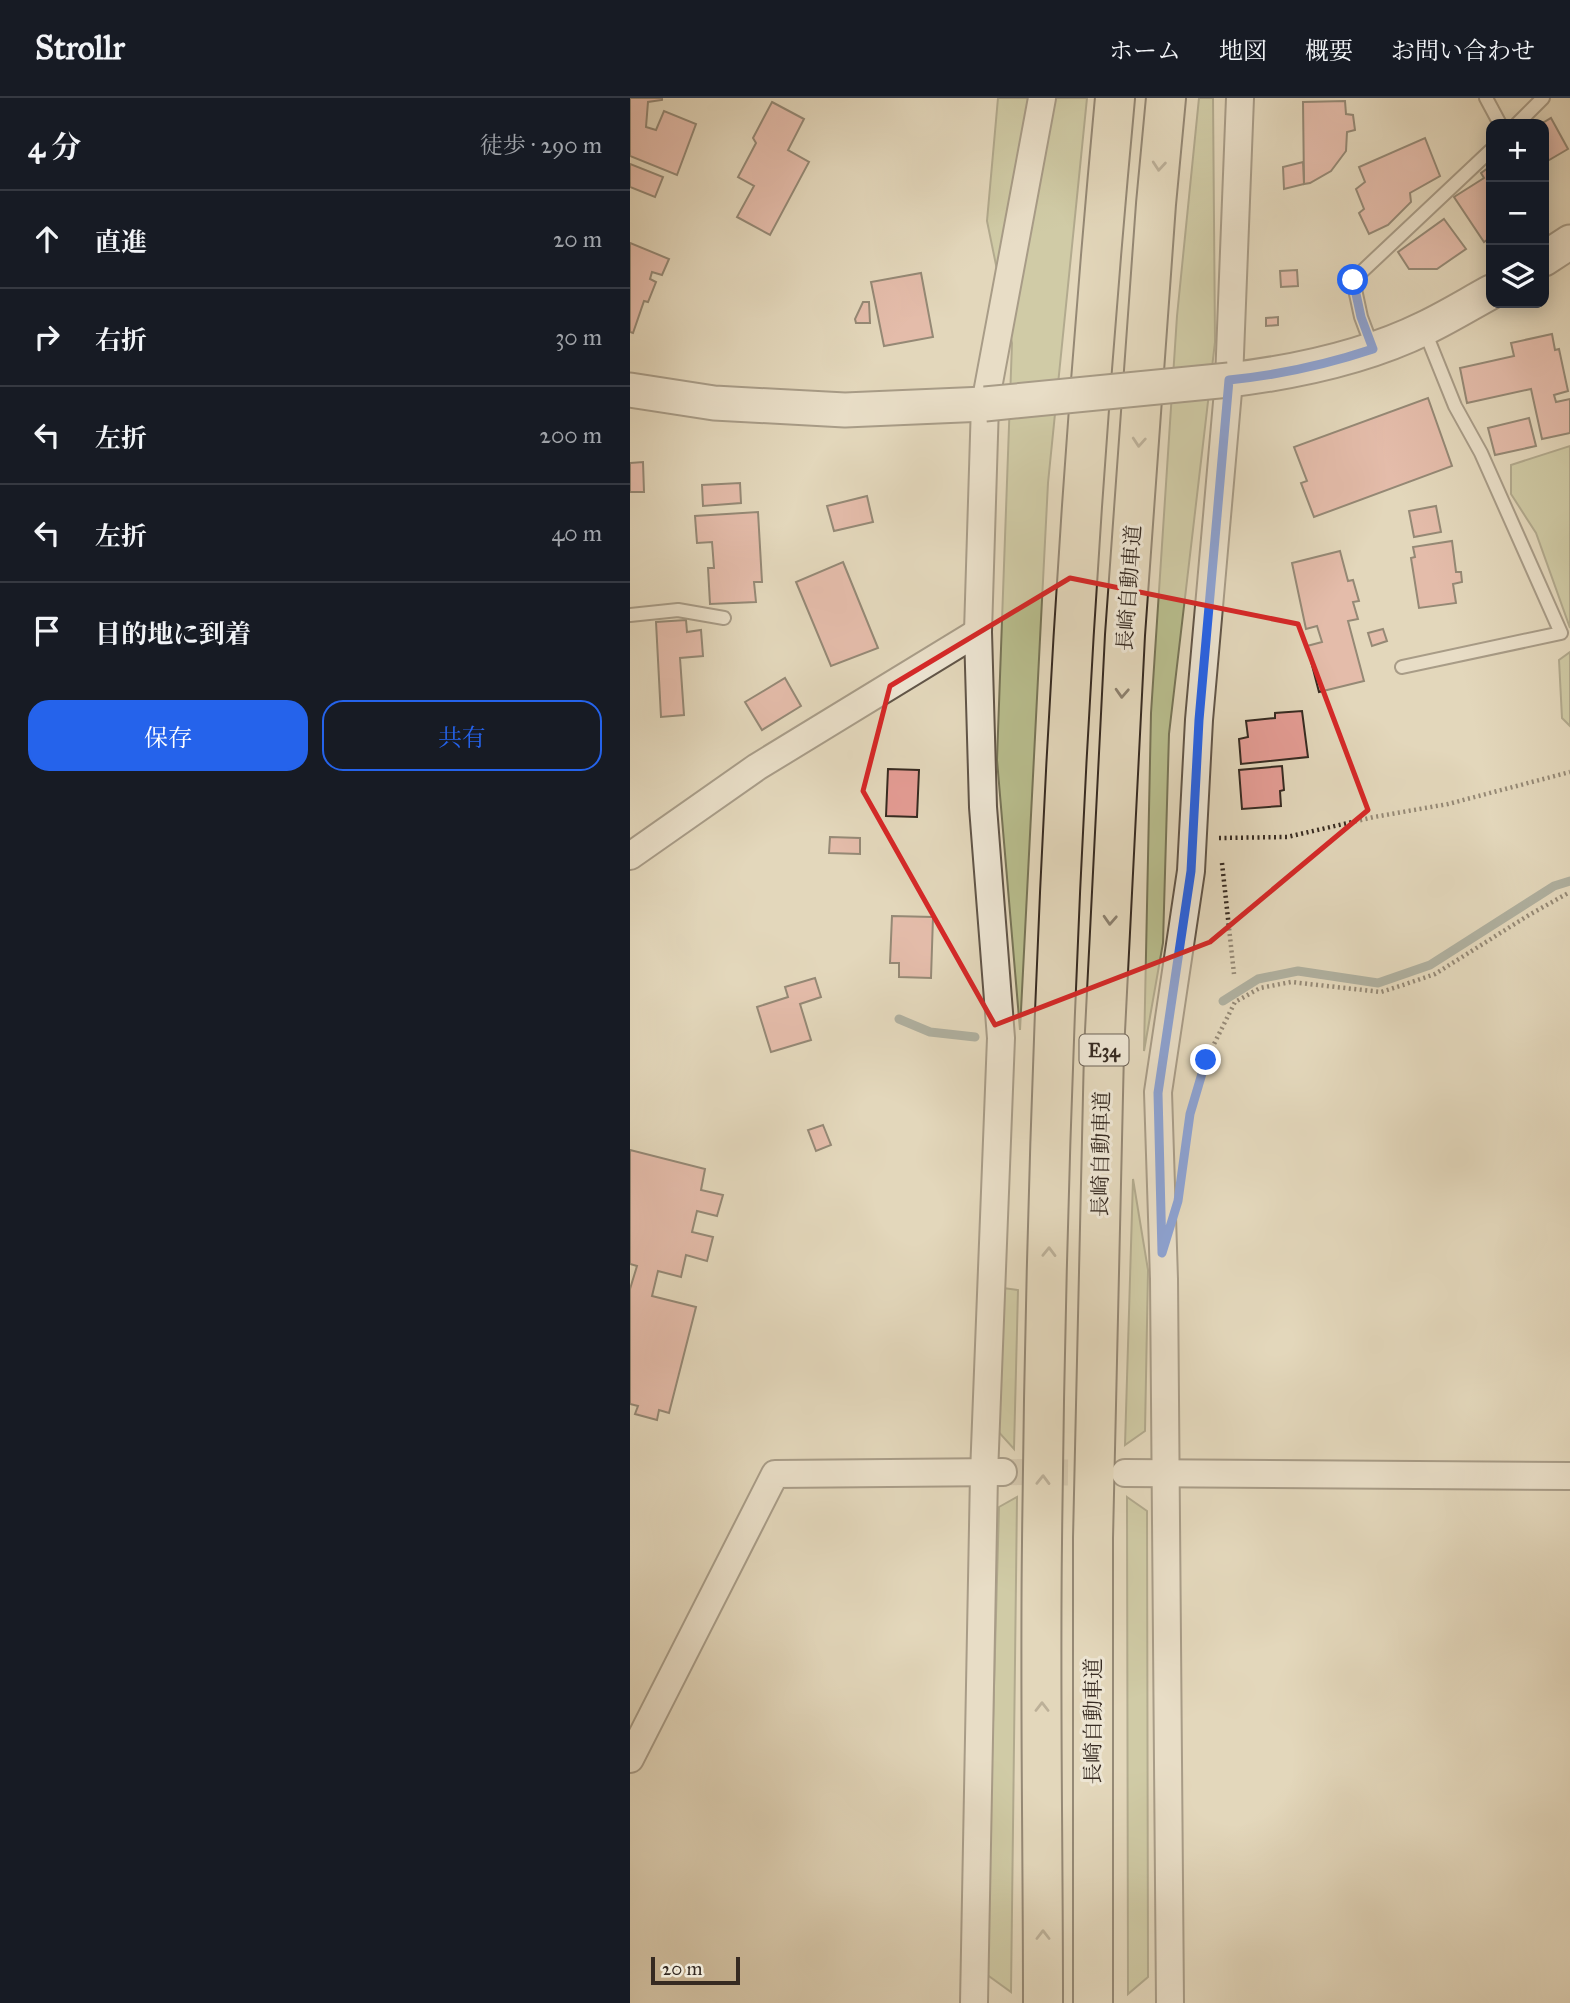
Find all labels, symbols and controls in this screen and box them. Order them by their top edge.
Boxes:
text: Strollr [35,28,125,68]
text: ホーム [1109,36,1181,66]
text: 地図 [1219,36,1267,66]
text: 概要 [1305,36,1353,66]
text: お問い合わせ [1391,36,1535,66]
map controls [1486,119,1549,308]
button: + [1486,119,1549,182]
text: 4 分 [28,129,81,165]
text: 徒歩 · 290 m [480,131,602,159]
one-way arrow [1152,160,1167,172]
button: − [1486,182,1549,245]
icon: ahead [28,220,66,258]
text: 20 m [553,225,602,253]
text: 直進 [95,226,147,258]
button: layers [1486,245,1549,308]
route start [1337,264,1368,295]
icon: right [28,318,66,356]
text: 30 m [555,323,602,351]
text: 右折 [95,324,147,356]
icon: left [28,416,66,454]
text: 200 m [540,421,602,449]
text: 左折 [95,422,147,454]
one-way arrow [1132,436,1147,447]
icon: left [28,514,66,552]
text: 40 m [552,519,602,547]
text: 左折 [95,520,147,552]
street label: 長崎自動車道 [1112,524,1146,652]
icon: arrive [28,612,66,650]
text: 目的地に到着 [95,618,251,650]
one-way arrow [1115,688,1130,699]
button: 保存 [28,700,308,771]
button: 共有 [322,700,602,771]
one-way arrow [1103,915,1118,926]
road number: E34 [1079,1034,1128,1066]
route end [1190,1044,1221,1075]
street label: 長崎自動車道 [1087,1091,1115,1217]
one-way arrow [1041,1247,1057,1257]
one-way arrow [1035,1474,1051,1485]
street label: 長崎自動車道 [1080,1658,1106,1784]
one-way arrow [1034,1702,1050,1712]
one-way arrow [1035,1929,1051,1940]
scale bar [651,1954,740,1986]
text: 20 m [662,1957,703,1980]

